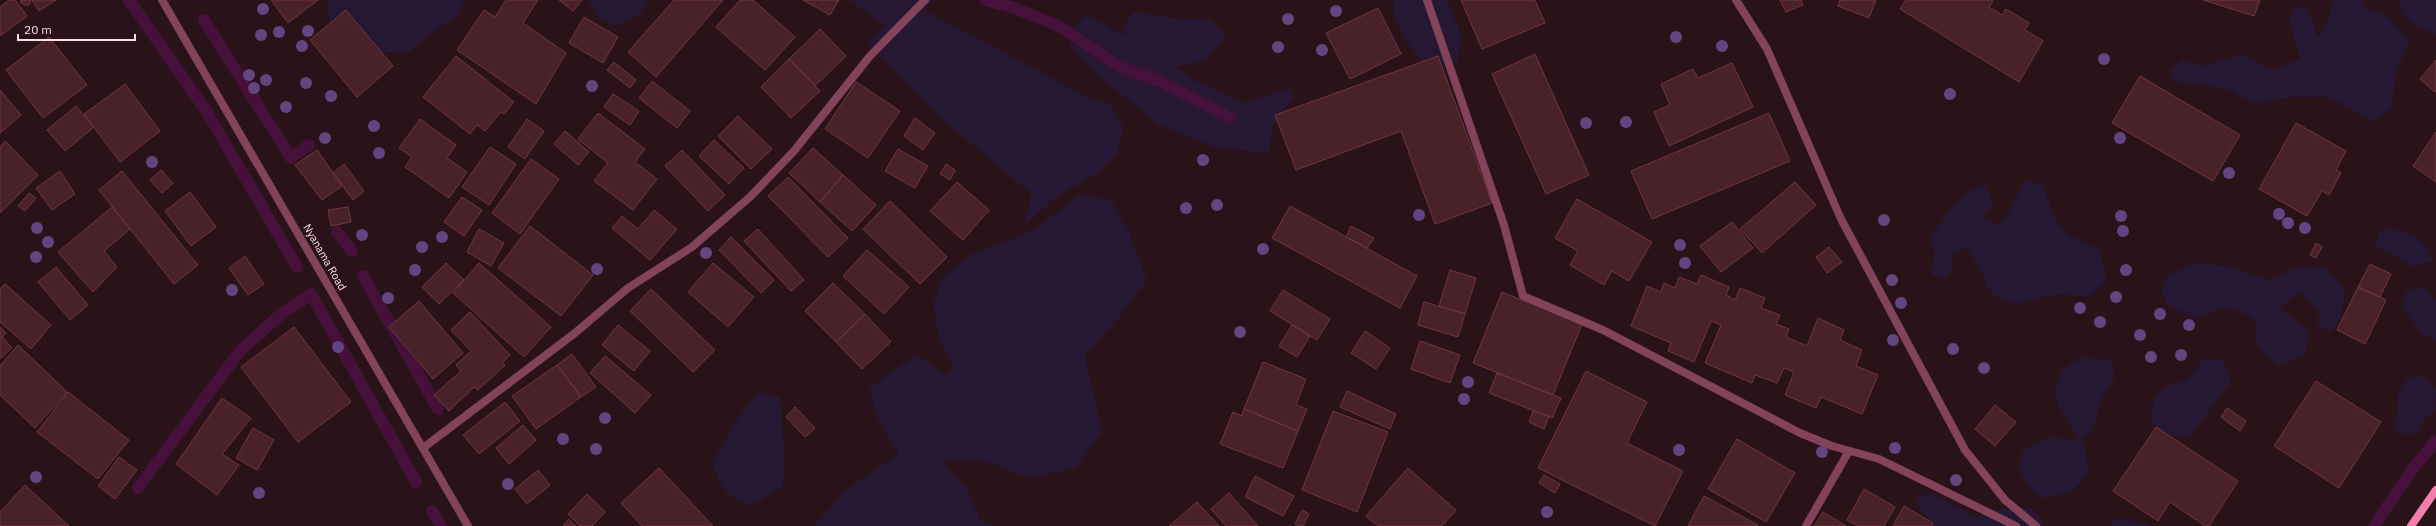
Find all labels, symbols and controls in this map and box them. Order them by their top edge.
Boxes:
scale bar [18,16,135,42]
text: 20 m [24,22,52,37]
street label: Nyanama Road [300,221,350,293]

